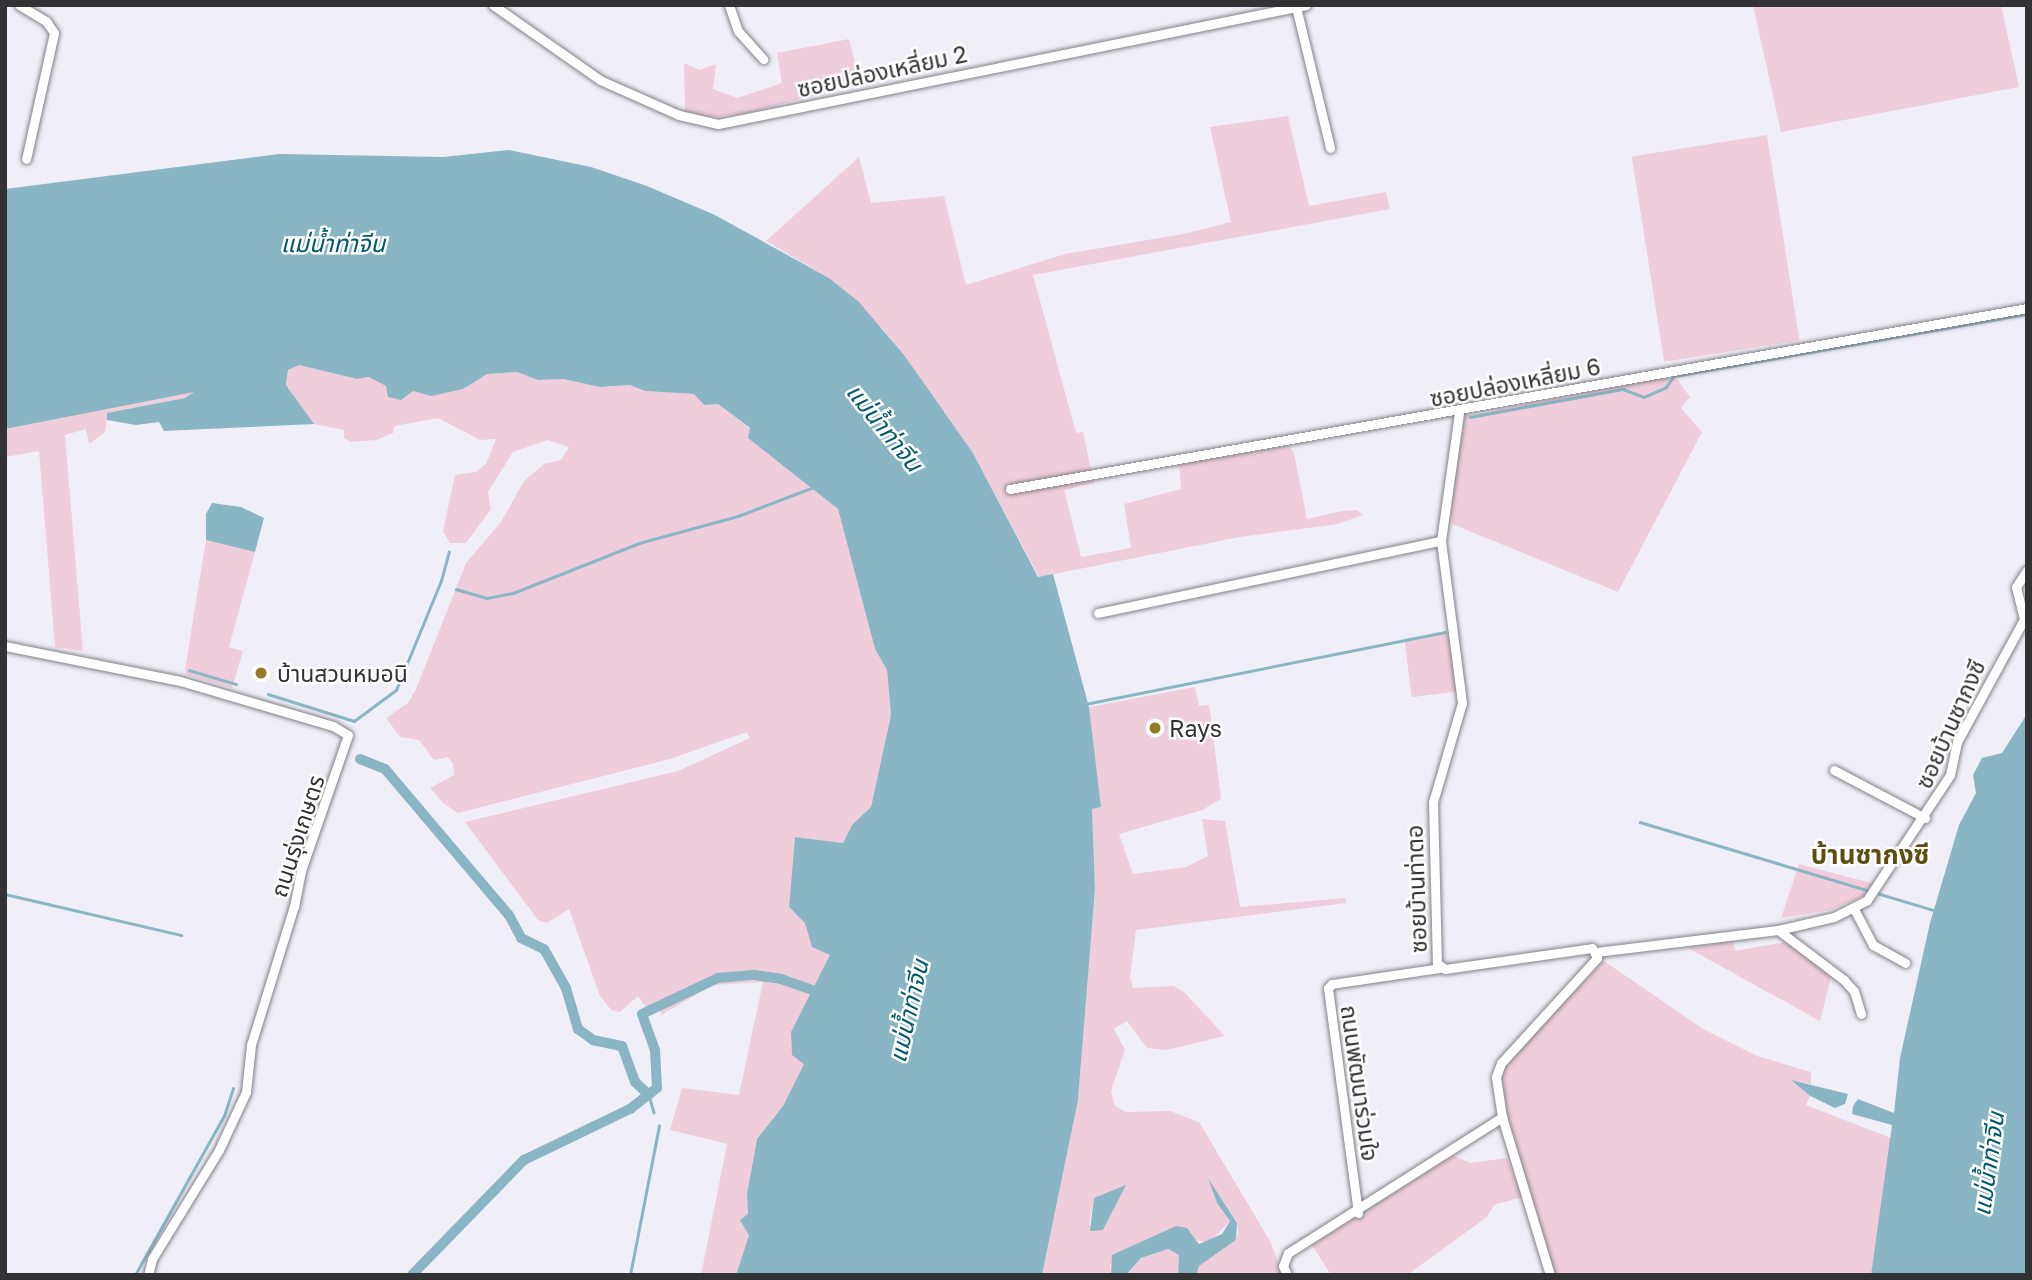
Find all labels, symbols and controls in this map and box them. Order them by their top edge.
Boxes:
street label: ซอยปล่องเหลี่ยม 2 [795,40,969,102]
water label: แม่น้ำท่าจีน [281,229,385,257]
street label: ซอยปล่องเหลี่ยม 6 [1427,352,1603,412]
water label: แม่น้ำท่าจีน [841,377,929,477]
street label: ซอยบ้านซากงซี [1909,655,1991,793]
place label: บ้านสวนหมอนิ [277,659,408,687]
marker: บ้านสวนหมอนิ [251,663,271,683]
place label: Rays [1169,714,1222,742]
marker: Rays [1147,720,1163,736]
street label: ถนนรุ่งเกษตร [264,771,330,901]
street label: ซอยบ้านท่าตอ [1400,824,1432,954]
district label: บ้านซากงซี [1811,839,1929,871]
water label: แม่น้ำท่าจีน [882,957,934,1065]
street label: ถนนพัฒนาร่วมใจ [1335,1003,1385,1163]
water label: แม่น้ำท่าจีน [1966,1110,2010,1218]

